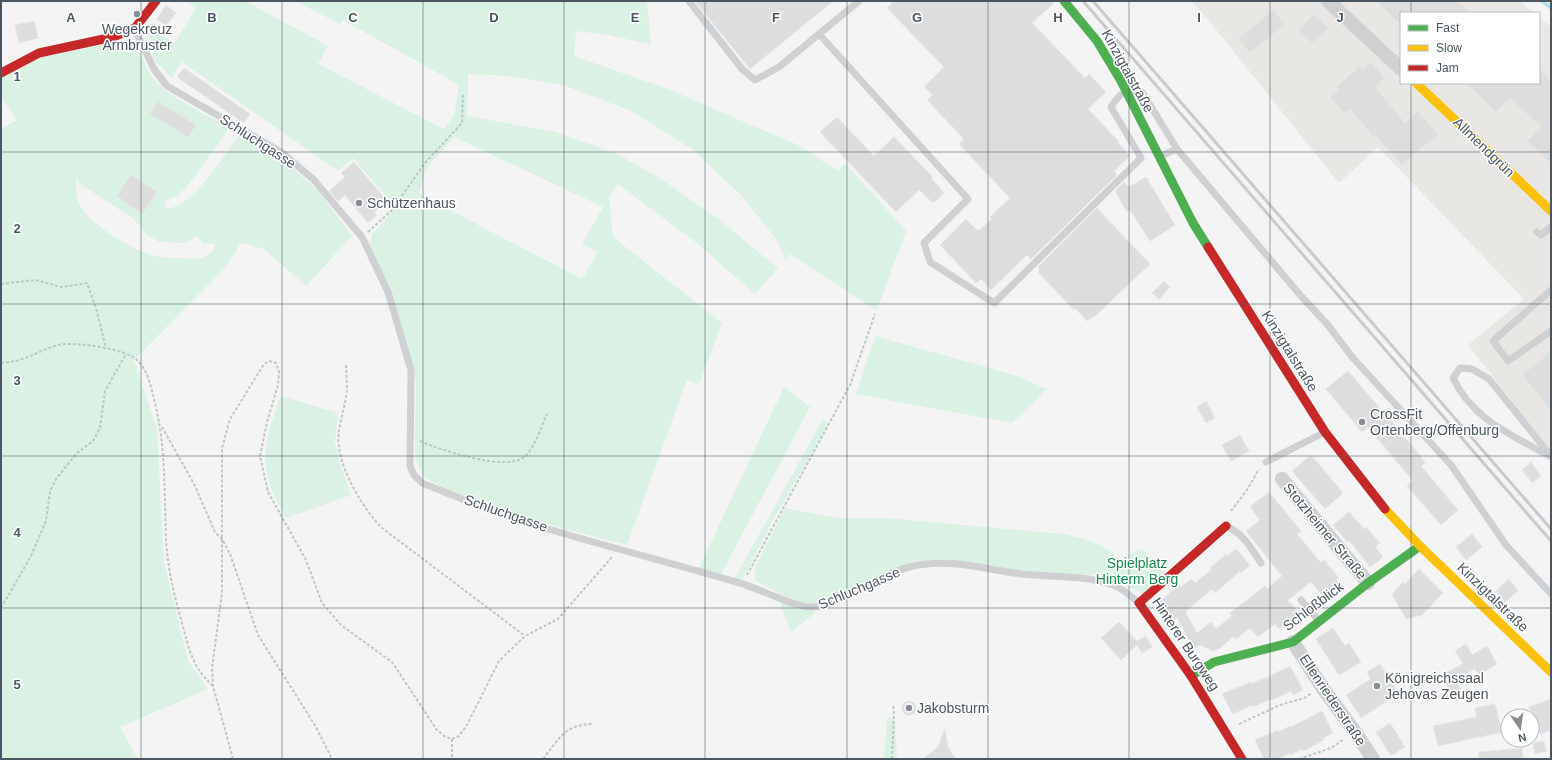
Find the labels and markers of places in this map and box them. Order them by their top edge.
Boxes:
marker: Wegekreuz Armbruster [132,9,142,19]
place label: Wegekreuz Armbruster [102,21,172,53]
place label: Schützenhaus [367,195,456,211]
marker: Schützenhaus [354,198,364,208]
place label: CrossFit Ortenberg/Offenburg [1370,406,1499,438]
marker: CrossFit Ortenberg/Offenburg [1357,417,1367,427]
place label: Königreichssaal Jehovas Zeugen [1385,670,1489,702]
marker: Königreichssaal Jehovas Zeugen [1372,681,1382,691]
place label: Jakobsturm [917,700,989,716]
marker: Jakobsturm [904,703,914,713]

